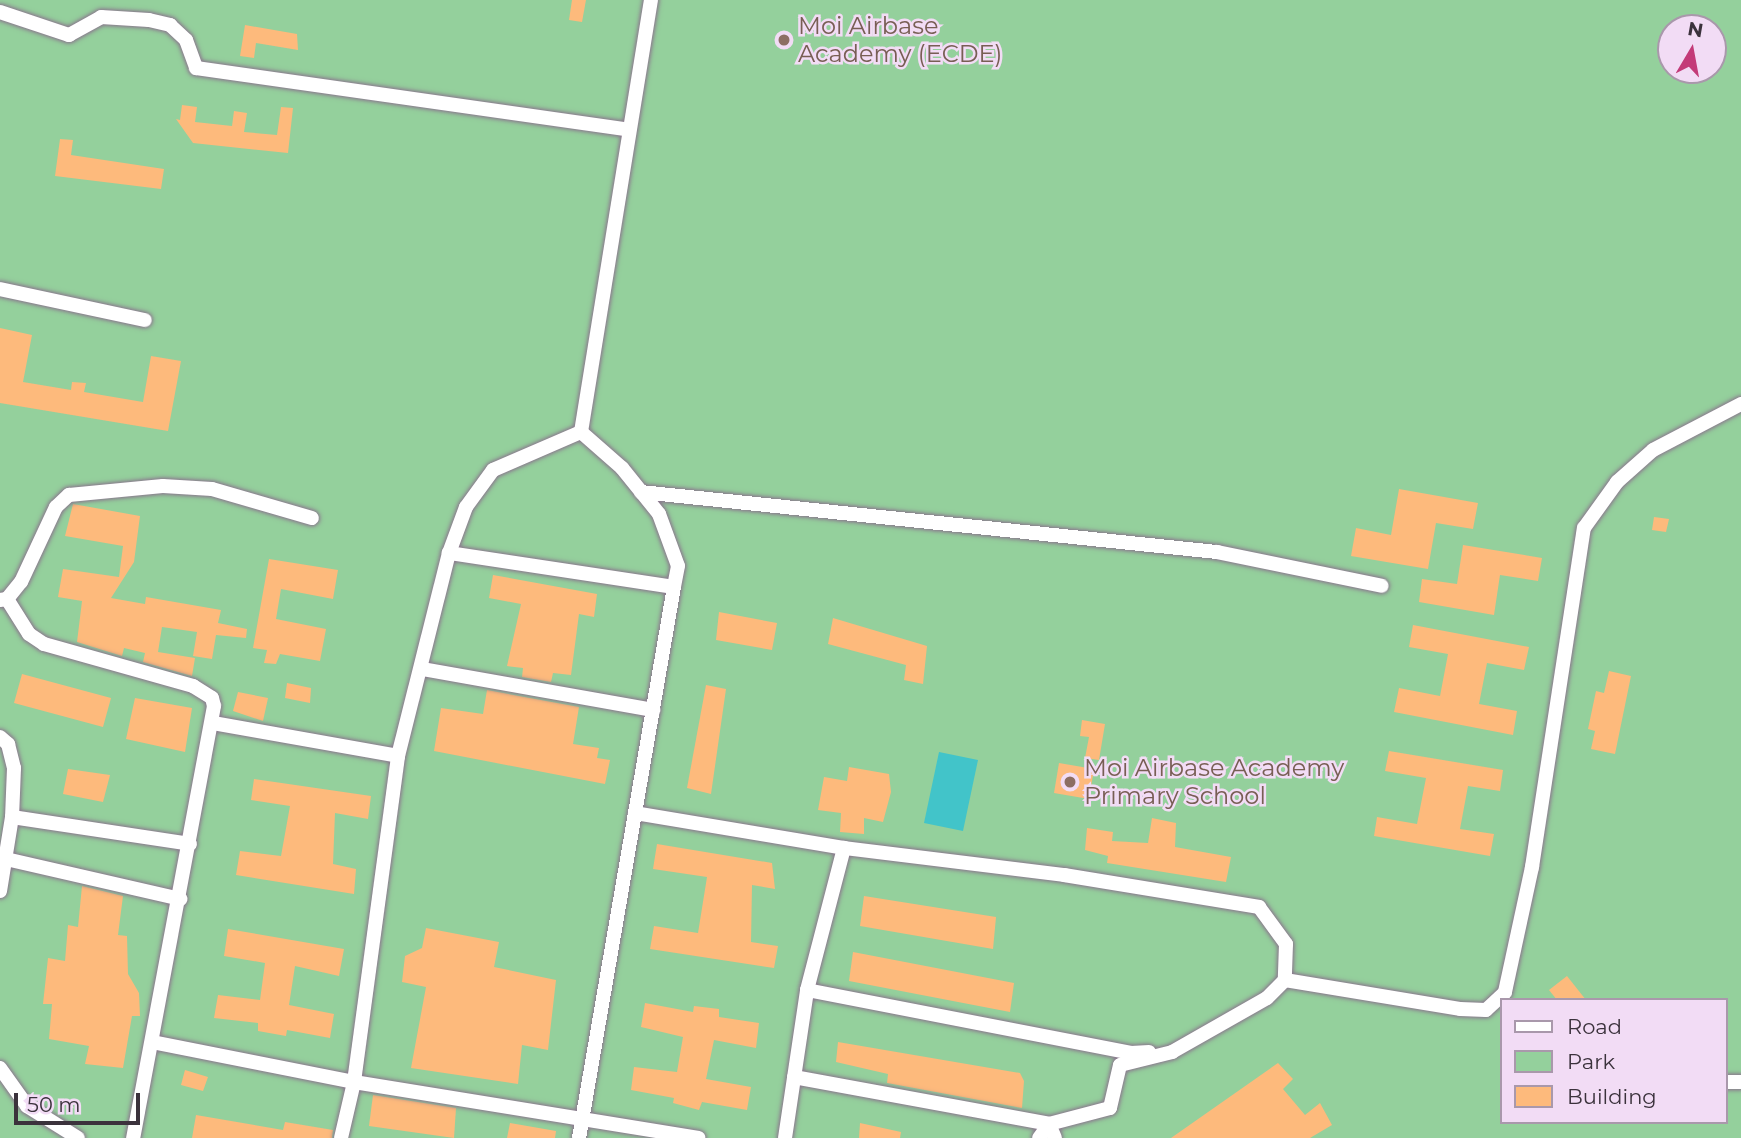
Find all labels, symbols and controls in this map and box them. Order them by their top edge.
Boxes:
place label: Moi Airbase Academy (ECDE) [798,12,1003,68]
north arrow [1657,14,1727,84]
text: N [1686,17,1705,42]
marker: Moi Airbase Academy (ECDE) [776,32,792,48]
place label: Moi Airbase Academy Primary School [1084,754,1344,810]
marker: Moi Airbase Academy Primary School [1062,774,1078,790]
legend [1500,998,1727,1124]
text: Road [1567,1014,1622,1039]
text: Park [1567,1049,1615,1074]
scale bar [18,1078,144,1122]
text: Building [1567,1084,1657,1109]
text: 50 m [27,1092,81,1117]

